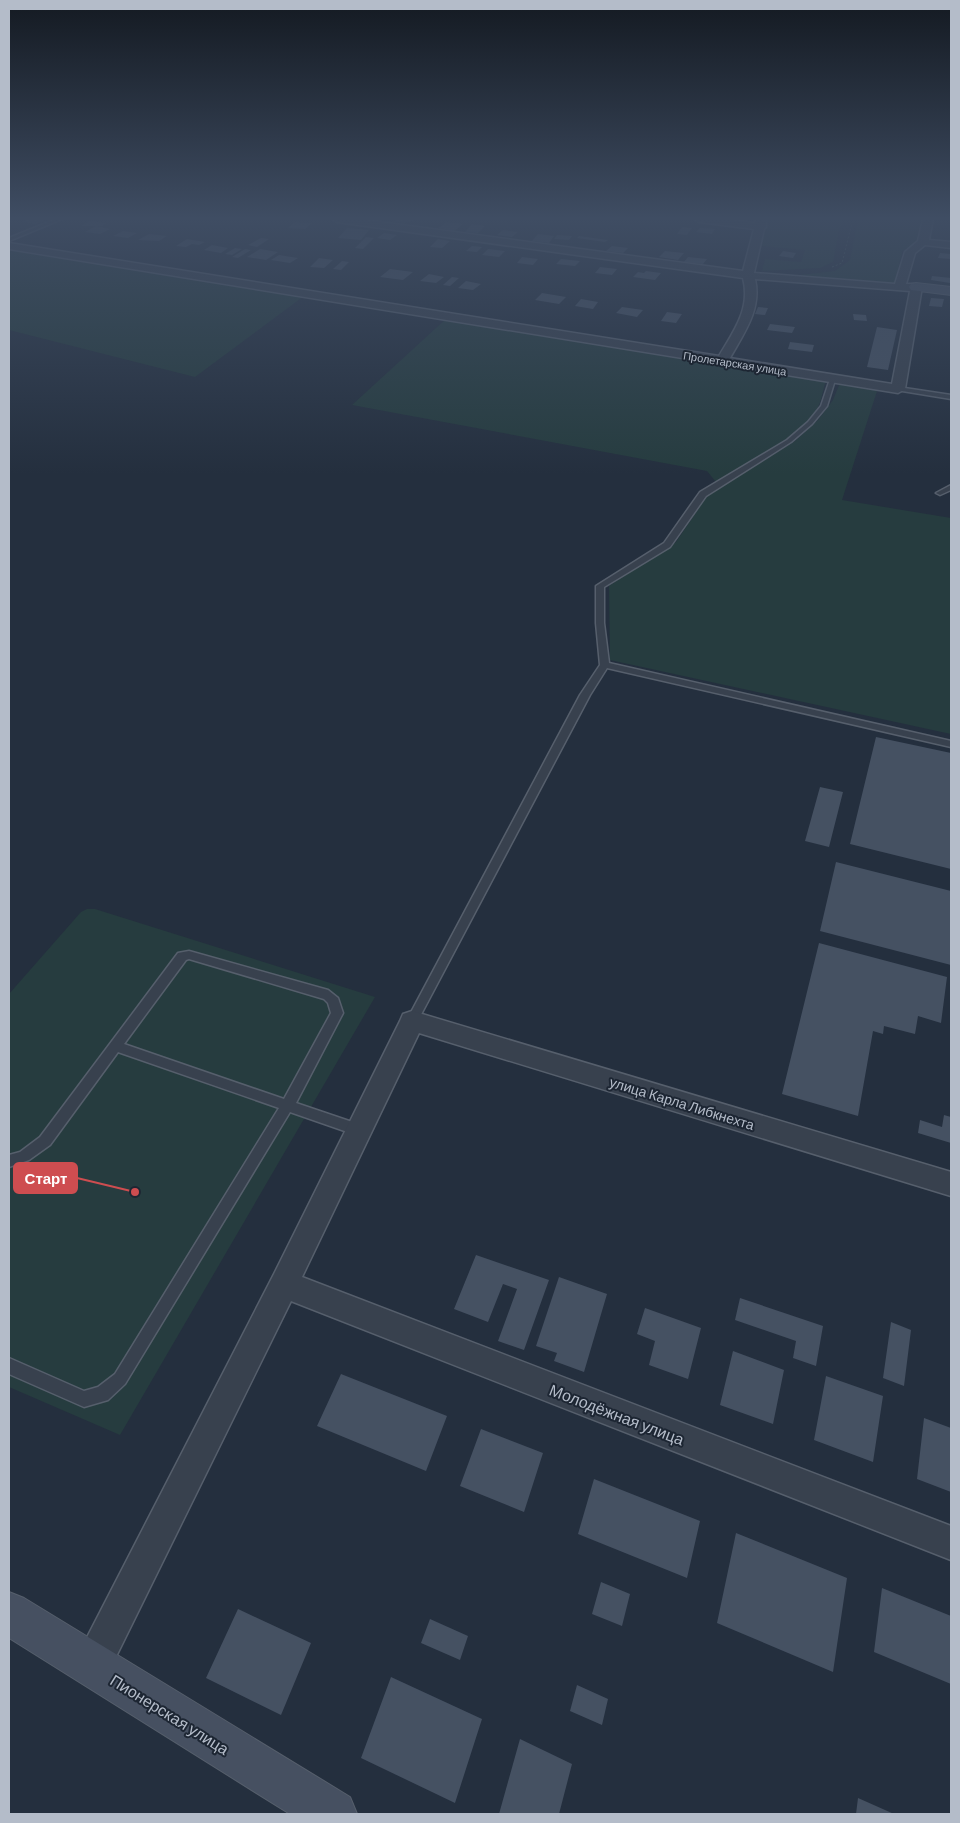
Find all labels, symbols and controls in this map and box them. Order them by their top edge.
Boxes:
street label: Пролетарская улица [682,348,788,378]
street label: улица Карла Либкнехта [608,1073,757,1133]
callout: Старт [14,1163,77,1193]
text: Старт [25,1169,67,1187]
street label: Молодёжная улица [547,1380,687,1448]
street label: Пионерская улица [107,1670,233,1758]

